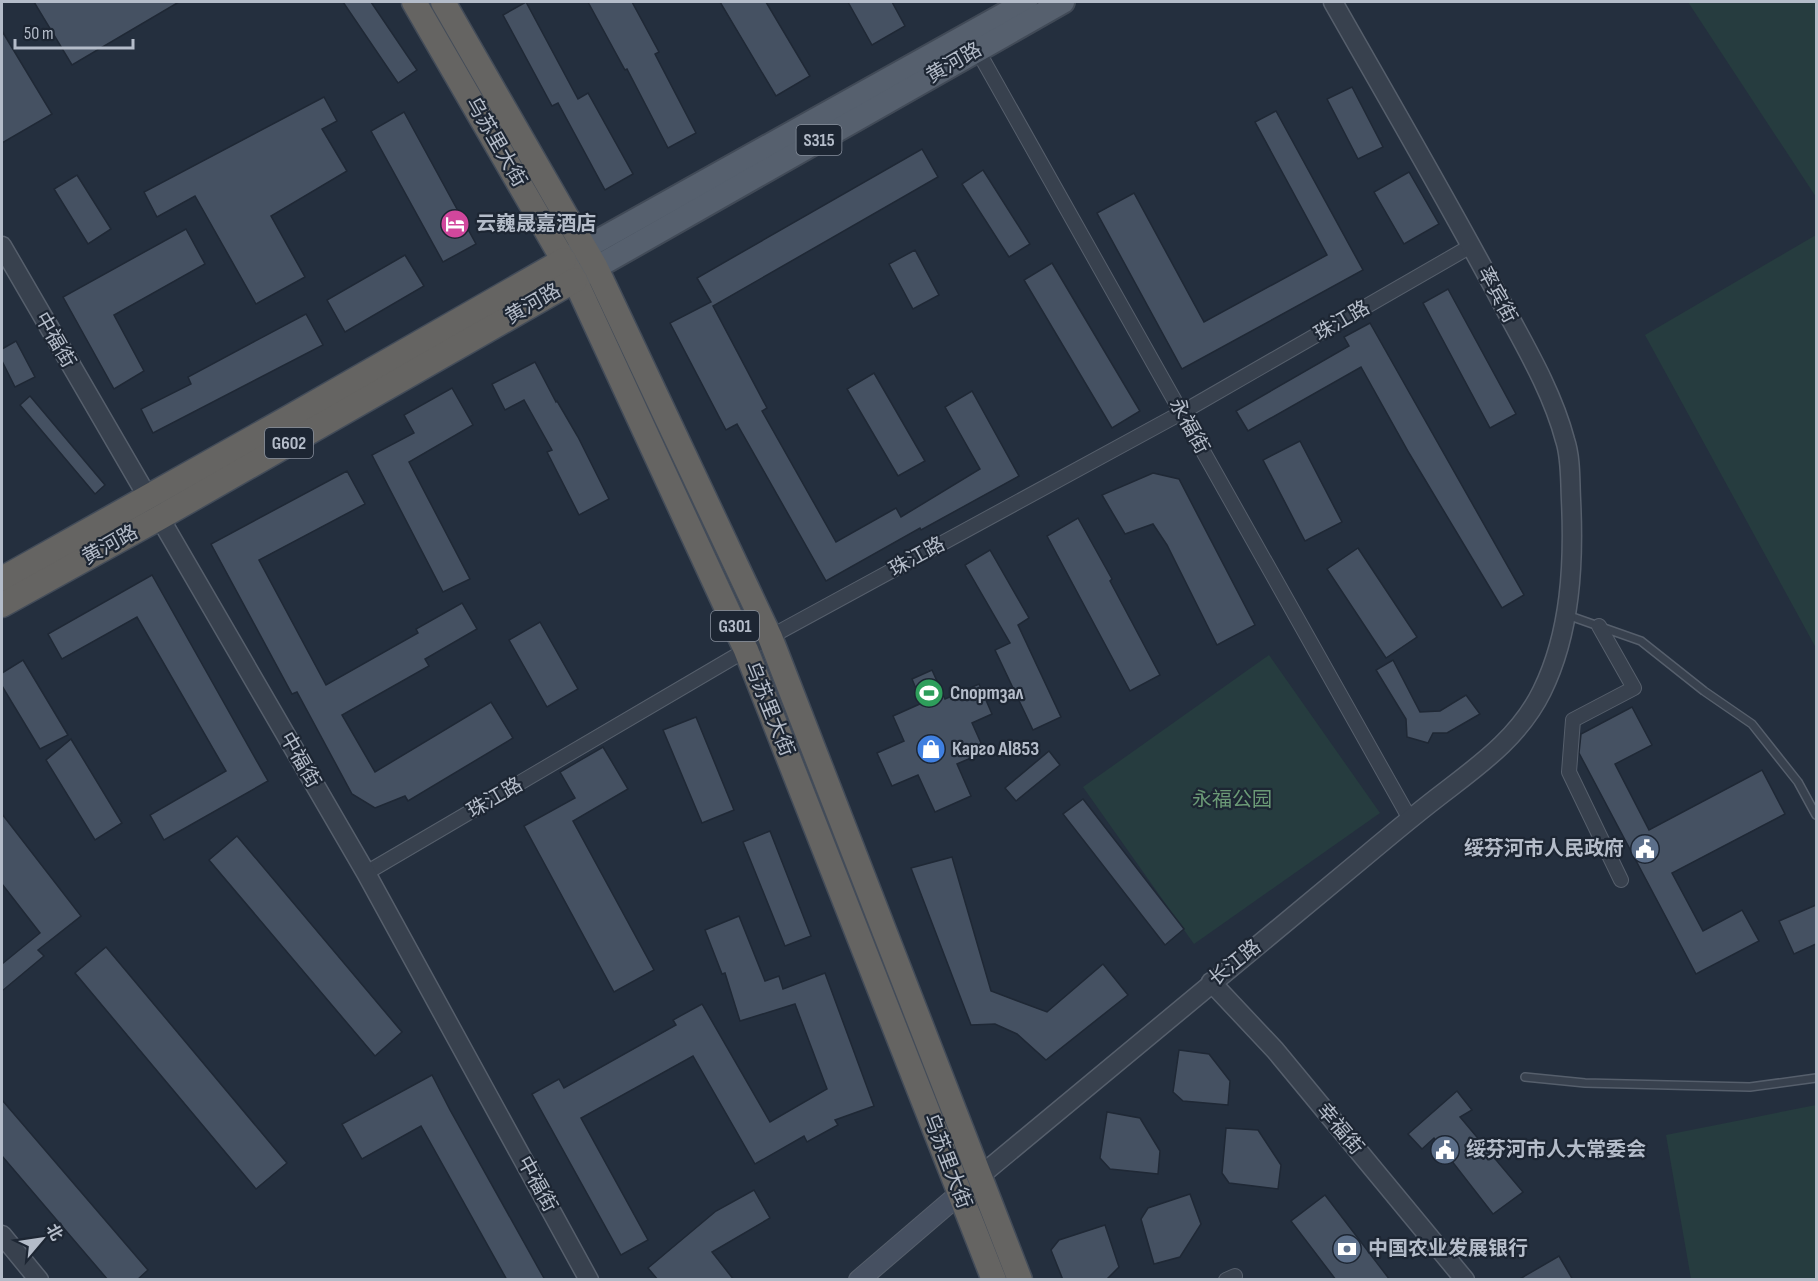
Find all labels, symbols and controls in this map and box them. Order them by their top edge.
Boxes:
scale bar [15,12,134,50]
text: 50 m [24,23,54,44]
street label: 黄河路 [922,38,986,88]
street label: 乌苏里大街 [461,93,531,191]
road number: S315 [796,125,842,155]
hotel icon: 云巍晟嘉酒店 [439,208,471,240]
place label: 云巍晟嘉酒店 [476,212,596,236]
street label: 率宾街 [1472,263,1522,327]
street label: 黄河路 [501,279,565,329]
street label: 珠江路 [1310,296,1374,346]
street label: 中福街 [30,308,80,372]
street label: 永福街 [1164,394,1214,458]
road number: G602 [265,428,313,458]
street label: 黄河路 [78,520,142,570]
street label: 珠江路 [885,532,949,582]
road number: G301 [711,611,759,641]
street label: 乌苏里大街 [739,658,799,760]
sports icon: Спортзал [913,677,945,709]
place label: Спортзал [950,681,1024,705]
street label: 中福街 [275,728,325,792]
shop icon: Карго Al853 [915,733,947,765]
place label: Карго Al853 [952,737,1039,761]
street label: 珠江路 [463,773,527,823]
park label: 永福公园 [1192,788,1272,812]
public building icon: 绥芬河市人民政府 [1629,833,1661,865]
place label: 绥芬河市人民政府 [1464,837,1624,861]
street label: 长江路 [1204,935,1266,991]
street label: 幸福街 [1312,1098,1368,1160]
street label: 乌苏里大街 [918,1110,976,1212]
public building icon: 绥芬河市人大常委会 [1429,1134,1461,1166]
place label: 绥芬河市人大常委会 [1466,1138,1646,1162]
street label: 中福街 [512,1152,562,1216]
north arrow [12,1209,72,1269]
text: 北 [42,1221,66,1244]
bank icon: 中国农业发展银行 [1331,1233,1363,1265]
place label: 中国农业发展银行 [1368,1237,1528,1261]

